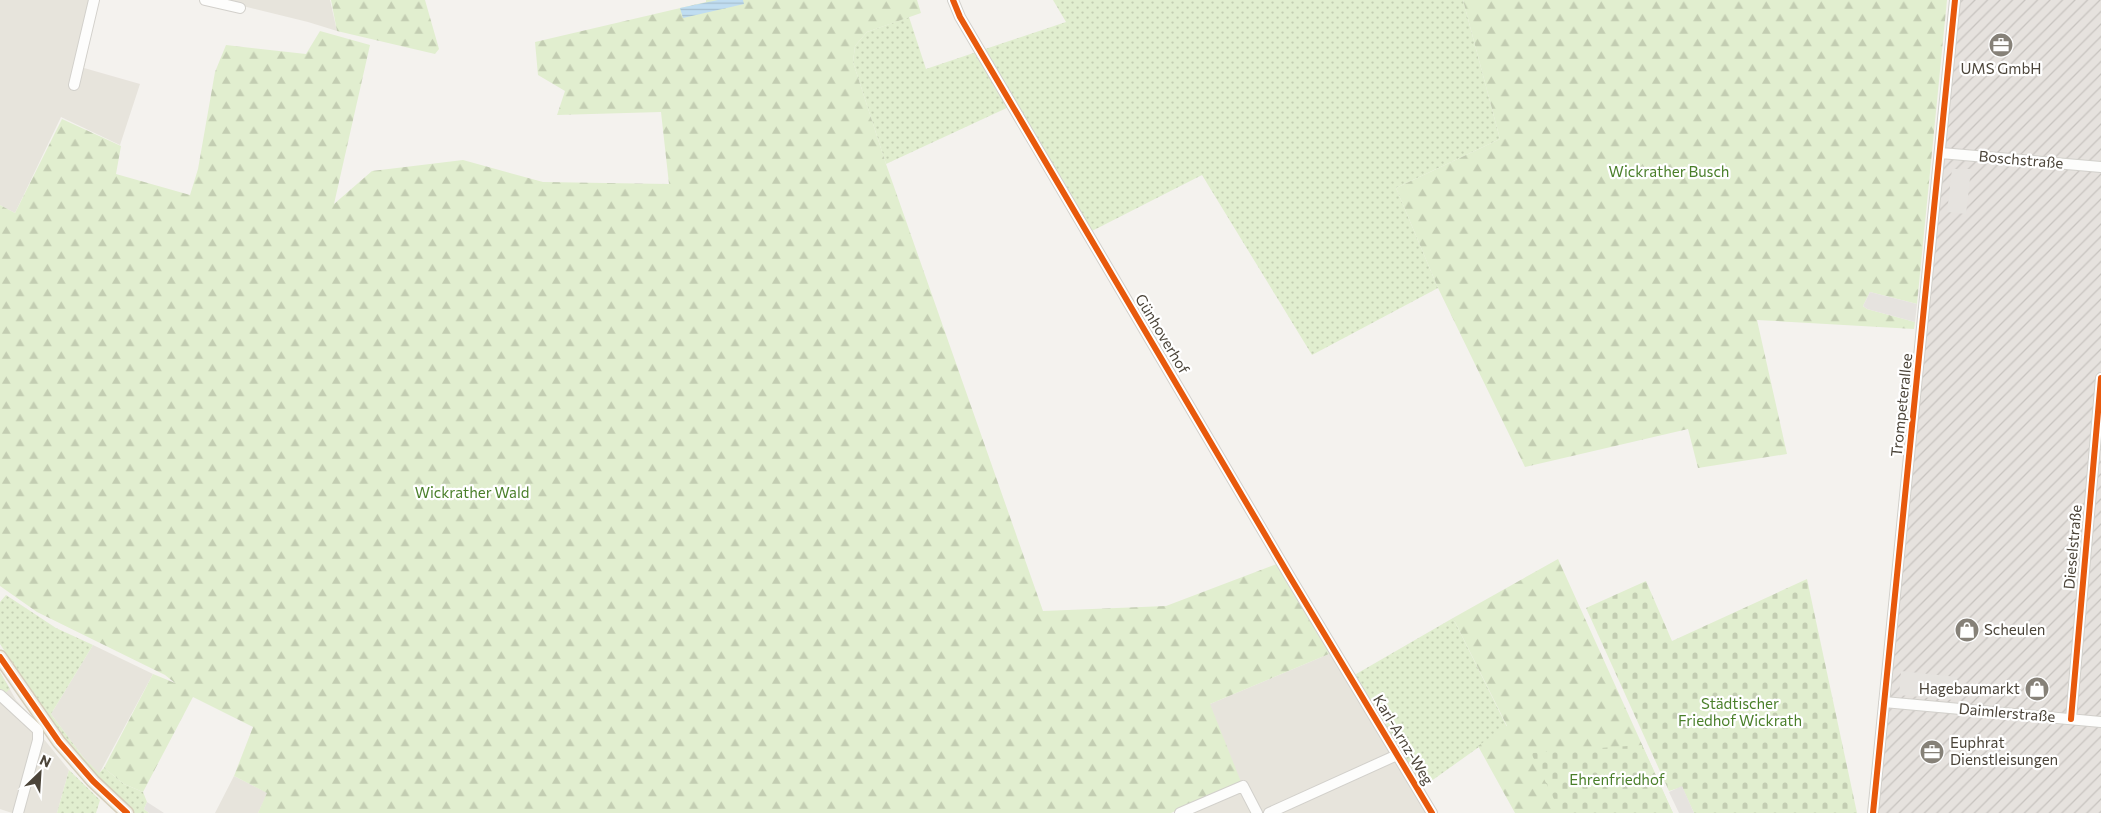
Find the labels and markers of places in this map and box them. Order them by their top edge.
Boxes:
office icon: UMS GmbH [1988,32,2014,58]
place label: UMS GmbH [1960,59,2042,77]
shop icon: Scheulen [1954,617,1980,643]
place label: Scheulen [1984,620,2045,638]
shop icon: Hagebaumarkt [2024,676,2050,702]
place label: Hagebaumarkt [1919,679,2020,697]
place label: Euphrat Dienstleisungen [1950,733,2058,768]
office icon: Euphrat Dienstleisungen [1919,739,1945,765]

